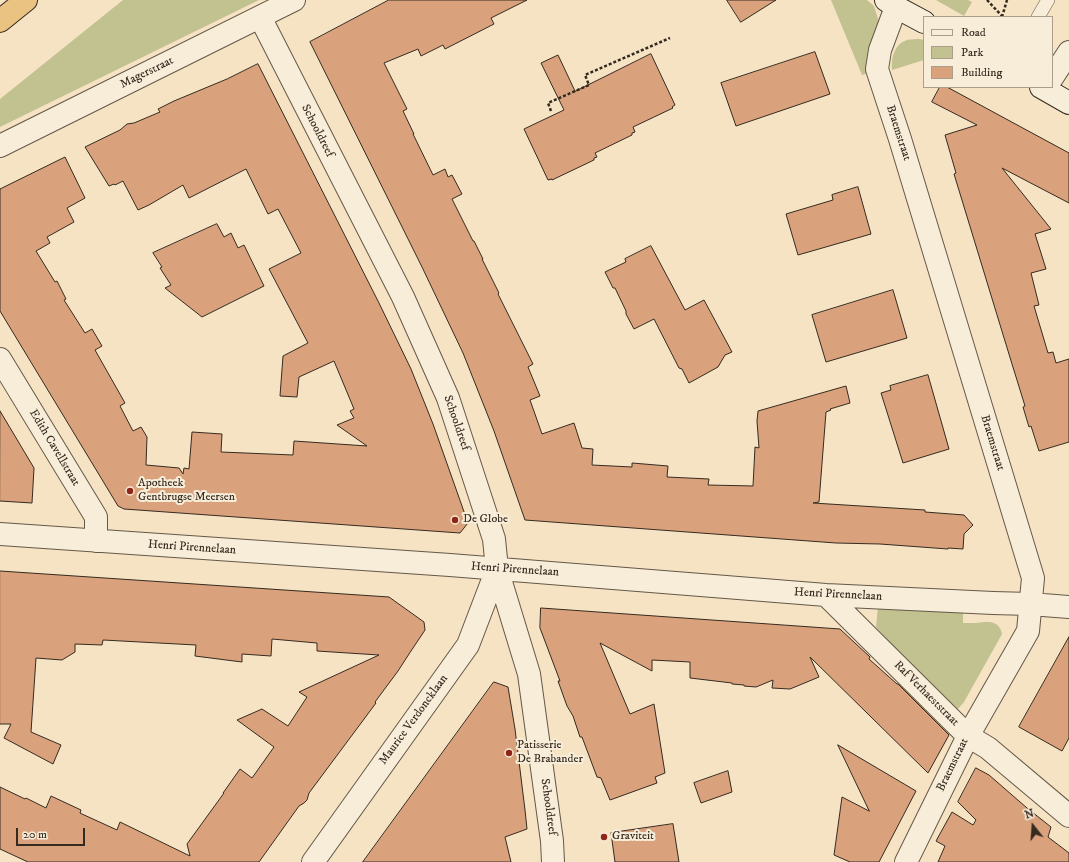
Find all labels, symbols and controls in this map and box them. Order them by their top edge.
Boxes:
legend [923,16,1053,88]
text: Road [961,25,986,40]
text: Park [961,45,983,60]
street label: Magerstraat [118,54,176,92]
text: Building [961,65,1002,80]
street label: Schooldreef [298,102,336,160]
street label: Braemstraat [882,103,914,163]
street label: Schooldreef [440,394,472,452]
street label: Edith Cavellstraat [25,407,83,489]
street label: Braemstraat [977,413,1007,473]
place label: Apotheek Gentbrugse Meersen [138,477,235,505]
marker: Apotheek Gentbrugse Meersen [125,486,135,496]
place label: De Globe [463,513,508,527]
marker: De Globe [450,515,460,525]
street label: Henri Pirennelaan [147,538,237,558]
street label: Henri Pirennelaan [470,560,560,580]
street label: Henri Pirennelaan [794,585,882,605]
street label: Raf Verhaeststraat [890,658,962,730]
street label: Maurice Verdoncklaan [377,672,451,768]
street label: Braemstraat [934,736,972,794]
place label: Patisserie De Brabander [517,739,583,767]
marker: Patisserie De Brabander [504,748,514,758]
street label: Schooldreef [537,778,559,836]
north arrow [1013,806,1053,846]
text: N [1023,807,1036,823]
scale bar [18,820,87,846]
text: 20 m [23,827,47,842]
place label: Graviteit [612,830,654,844]
marker: Graviteit [599,832,609,842]

